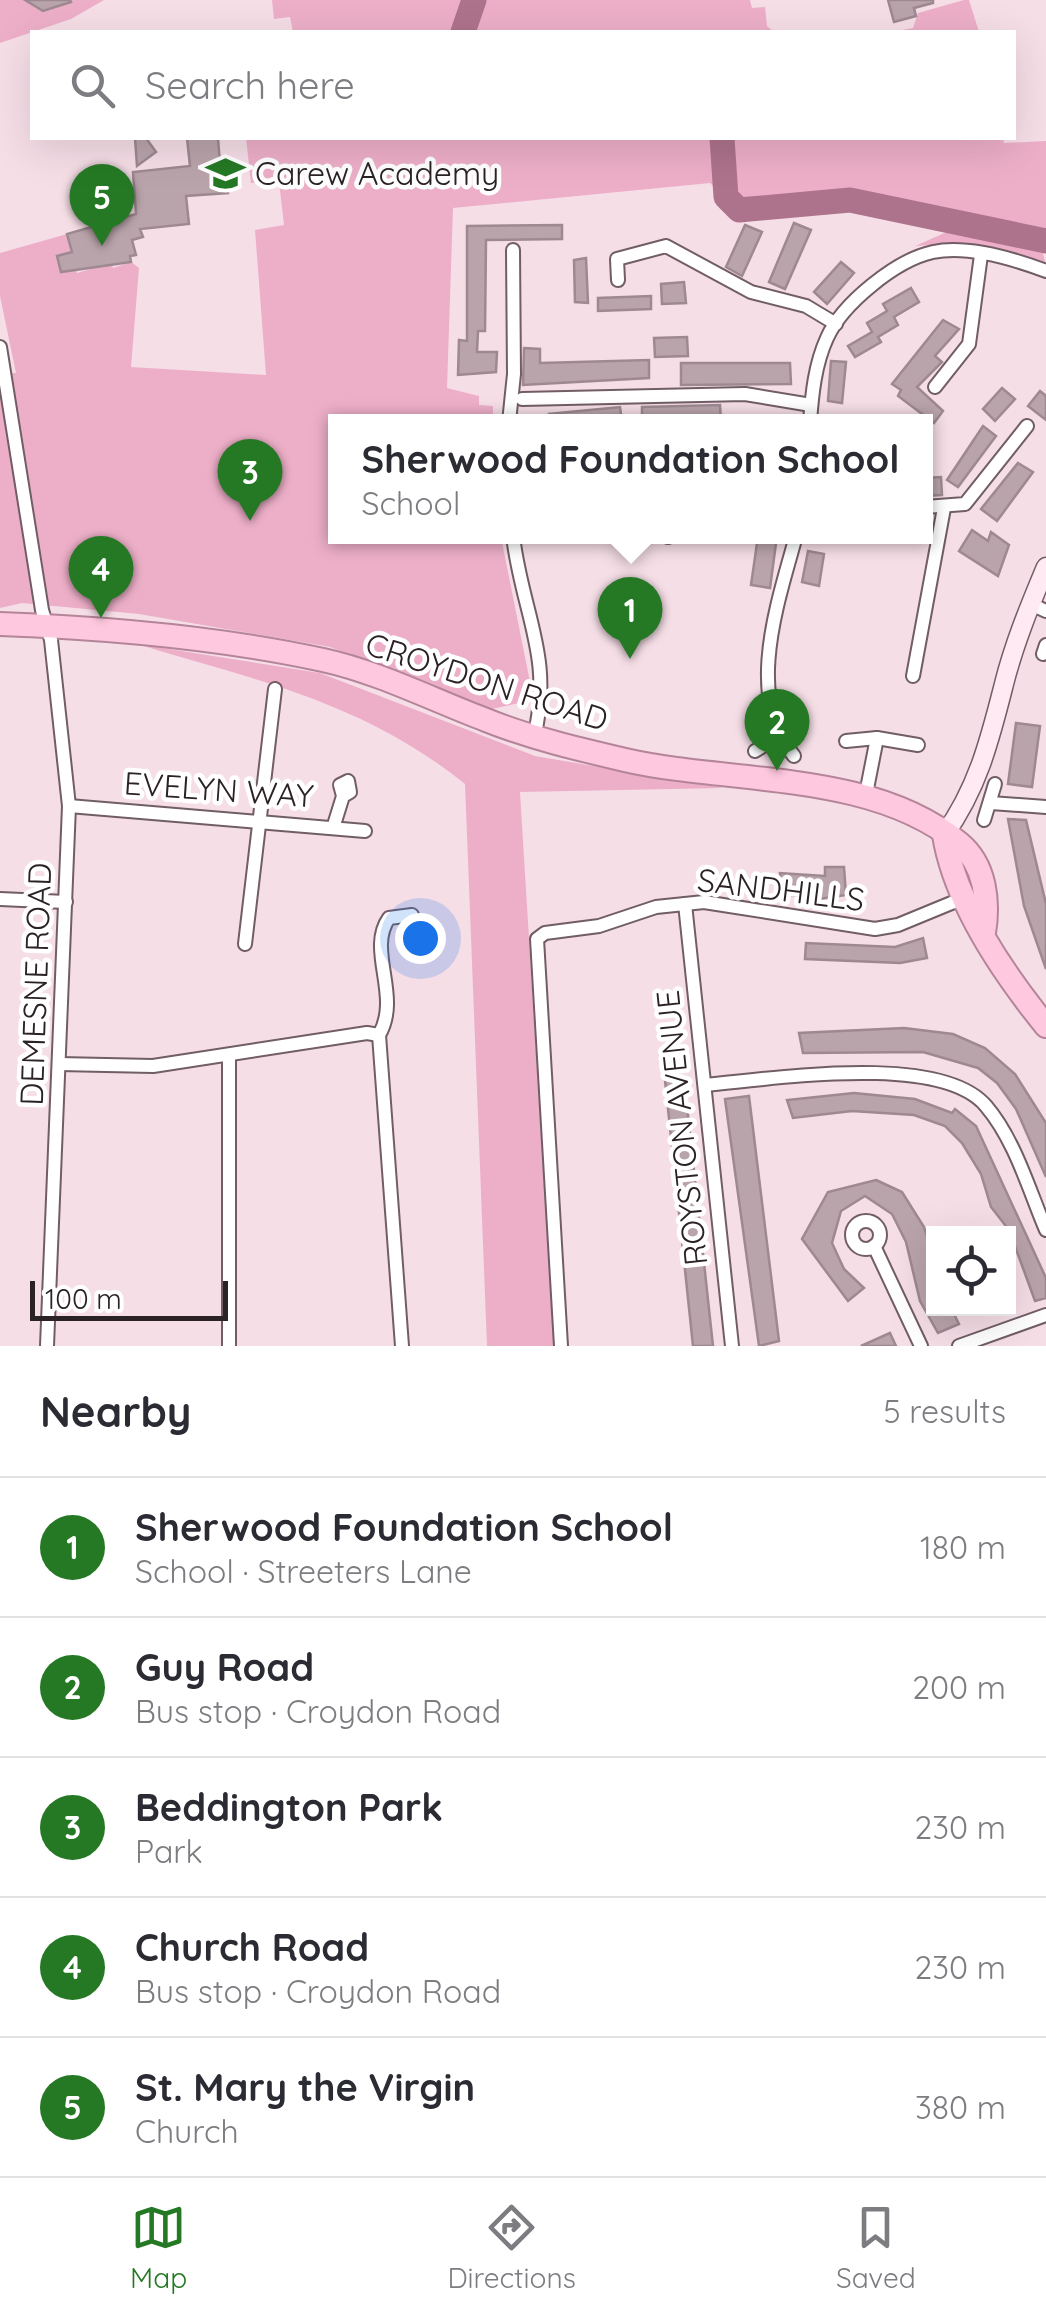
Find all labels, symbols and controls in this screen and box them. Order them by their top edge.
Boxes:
search box [30,30,1016,140]
icon: search [65,58,120,113]
text: Search here [145,61,355,109]
school or university icon: Carew Academy [204,152,246,194]
place label: Carew Academy [255,153,499,193]
pin: 5 [70,164,134,246]
popup [328,414,933,544]
text: Sherwood Foundation School [362,435,899,483]
pin: 3 [218,438,282,521]
text: School [362,483,460,523]
pin: 4 [68,536,134,618]
pin: 1 [598,576,662,659]
street label: CROYDON ROAD [361,623,613,739]
pin: 2 [744,688,810,771]
street label: EVELYN WAY [123,762,315,816]
street label: SANDHILLS [695,859,867,919]
street label: DEMESNE ROAD [11,862,59,1106]
your location [395,913,446,964]
street label: ROYSTON AVENUE [647,988,715,1268]
map controls [926,1226,1016,1316]
button: locate [926,1226,1016,1316]
scale bar [30,1276,228,1320]
text: 100 m [45,1281,122,1316]
text: Nearby [40,1385,191,1438]
text: 5 results [883,1391,1006,1431]
text: Sherwood Foundation School [135,1503,673,1551]
text: 1 [66,1527,79,1567]
text: 180 m [920,1527,1006,1567]
text: School · Streeters Lane [135,1551,472,1591]
text: Guy Road [135,1643,314,1691]
text: 2 [63,1667,82,1707]
text: 200 m [912,1667,1006,1707]
text: Bus stop · Croydon Road [135,1691,501,1731]
text: Beddington Park [135,1783,443,1831]
text: 3 [64,1807,81,1847]
text: 230 m [915,1807,1006,1847]
text: Park [135,1831,203,1871]
text: Church Road [135,1923,369,1971]
text: 4 [63,1947,82,1987]
text: 230 m [915,1947,1006,1987]
text: Bus stop · Croydon Road [135,1971,501,2011]
text: St. Mary the Virgin [135,2063,475,2111]
text: 5 [63,2087,82,2127]
text: 380 m [915,2087,1006,2127]
text: Church [135,2111,239,2151]
tab: Map [130,2200,187,2295]
tab: Directions [447,2200,576,2295]
tab: Saved [836,2200,916,2295]

